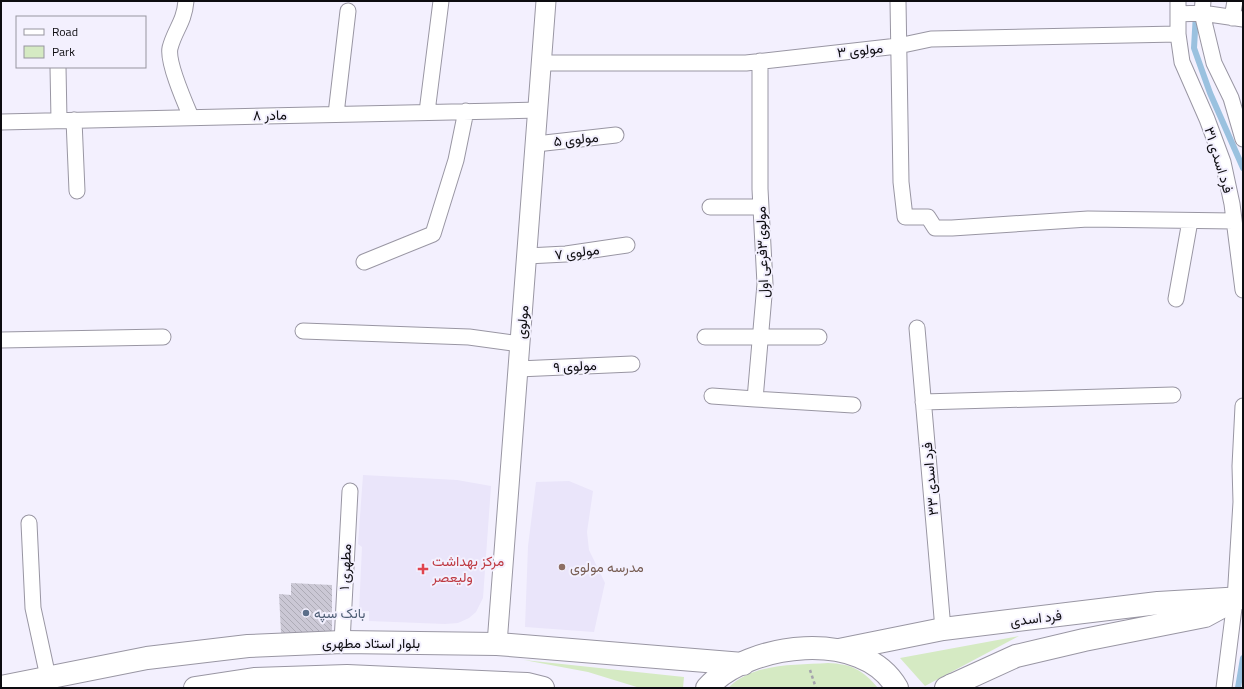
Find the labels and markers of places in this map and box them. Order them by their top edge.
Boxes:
place label: مرکز بهداشت ولیعصر [431,550,504,587]
place label: مدرسه مولوی [570,556,644,577]
marker: مدرسه مولوی [557,562,567,572]
marker: مرکز بهداشت ولیعصر [417,563,429,575]
place label: بانک سپه [314,602,365,623]
marker: بانک سپه [301,608,311,618]

